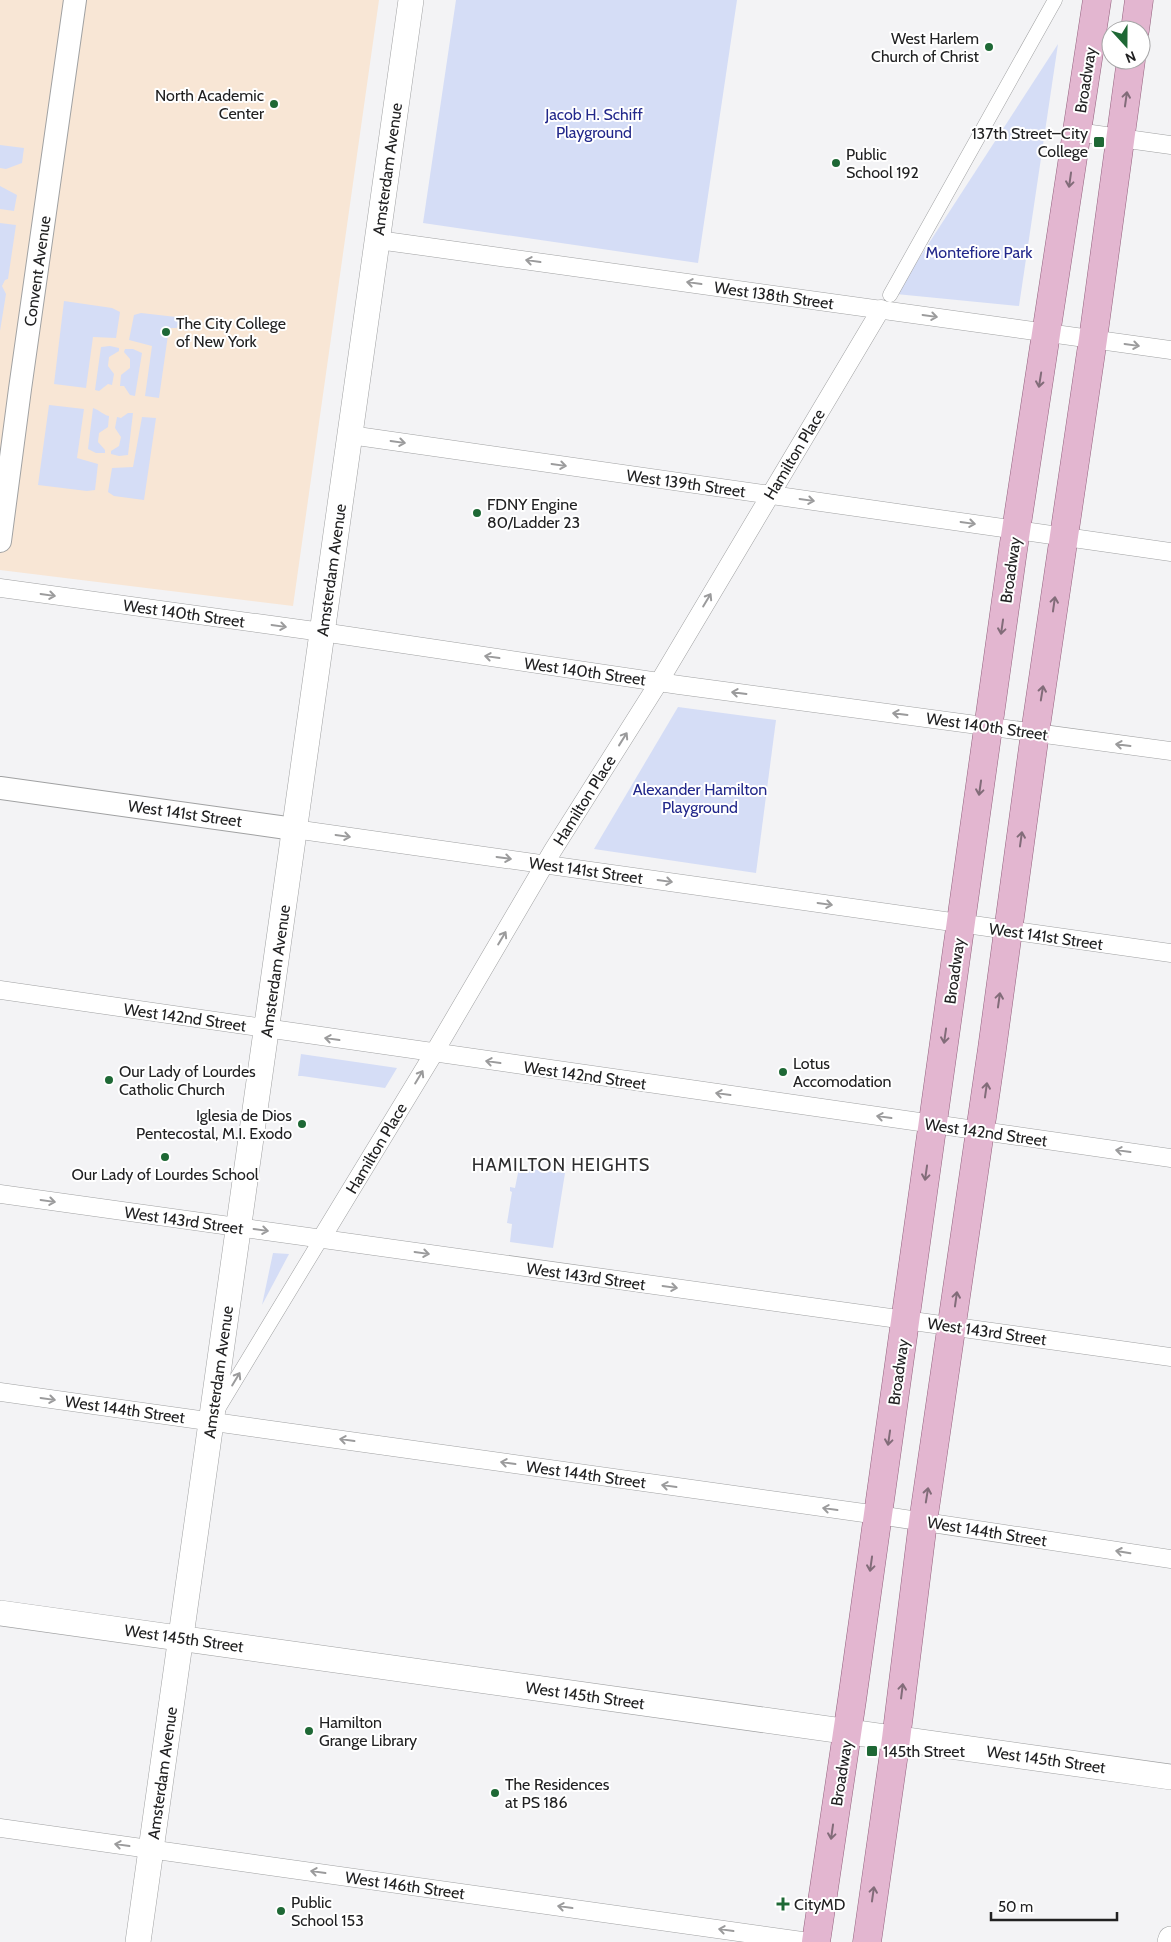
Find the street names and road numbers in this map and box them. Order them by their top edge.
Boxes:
street label: Broadway [1071,46,1100,114]
street label: Amsterdam Avenue [369,101,406,237]
street label: Convent Avenue [20,214,55,328]
street label: West 138th Street [713,278,836,313]
street label: Hamilton Place [760,405,829,503]
street label: West 139th Street [625,466,747,501]
street label: Amsterdam Avenue [313,502,350,638]
street label: Broadway [996,536,1025,604]
street label: West 140th Street [122,596,247,632]
street label: West 140th Street [523,654,648,690]
street label: West 140th Street [925,709,1050,745]
street label: Hamilton Place [549,752,620,849]
street label: West 141st Street [127,796,244,831]
street label: West 141st Street [528,853,645,888]
street label: Amsterdam Avenue [257,903,294,1039]
street label: West 141st Street [988,919,1105,954]
street label: Broadway [940,937,969,1005]
street label: West 142nd Street [122,999,248,1036]
street label: West 142nd Street [522,1057,648,1094]
street label: Hamilton Place [342,1099,411,1197]
street label: West 142nd Street [923,1114,1049,1151]
street label: West 143rd Street [123,1203,245,1238]
street label: West 143rd Street [525,1259,647,1294]
street label: Amsterdam Avenue [200,1304,237,1440]
street label: West 143rd Street [926,1314,1048,1349]
street label: Broadway [884,1338,913,1406]
street label: West 144th Street [64,1392,187,1427]
street label: West 144th Street [525,1457,648,1492]
street label: West 144th Street [926,1513,1049,1550]
street label: West 145th Street [123,1621,245,1656]
street label: West 145th Street [524,1678,646,1713]
street label: Amsterdam Avenue [144,1705,181,1841]
street label: Broadway [827,1739,856,1807]
street label: West 145th Street [985,1742,1107,1777]
street label: West 146th Street [344,1868,467,1903]

